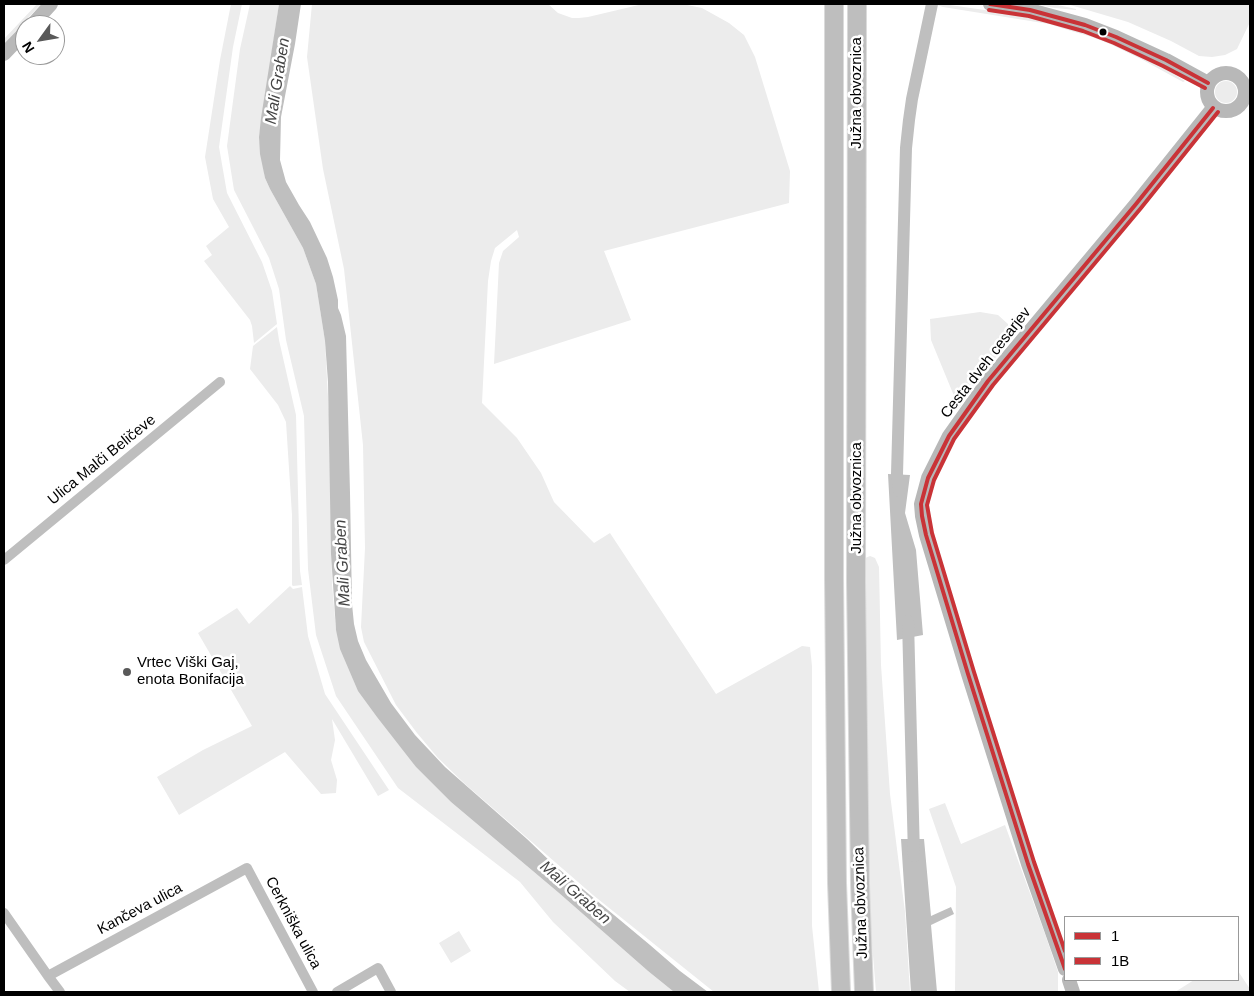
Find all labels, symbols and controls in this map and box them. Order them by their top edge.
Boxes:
north arrow [15,15,65,65]
unlabelled marker [1098,27,1108,37]
water label: Mali Graben [262,36,294,126]
street label: Južna obvoznica [848,37,866,149]
text: N [19,39,38,56]
street label: Cesta dveh cesarjev [937,304,1035,422]
street label: Ulica Malči Beličeve [45,411,159,509]
street label: Južna obvoznica [848,442,866,554]
water label: Mali Graben [331,519,355,607]
place label: Vrtec Viški Gaj, enota Bonifacija [137,654,244,689]
marker: Vrtec Viški Gaj, enota Bonifacija [121,666,133,678]
street label: Južna obvoznica [850,847,872,959]
water label: Mali Graben [536,857,614,929]
street label: Cerkniška ulica [261,874,325,972]
street label: Kančeva ulica [95,879,185,939]
legend [1064,916,1239,981]
text: 1 [1111,927,1119,944]
text: 1B [1111,952,1129,969]

